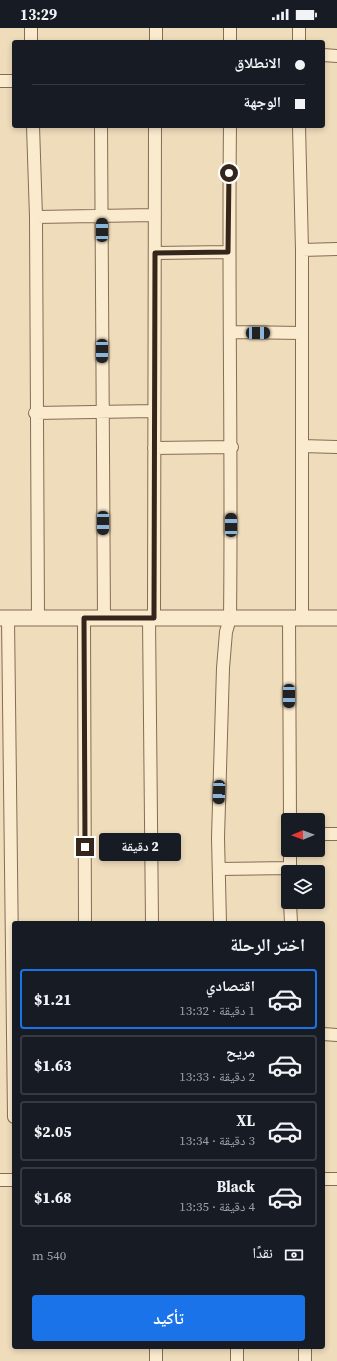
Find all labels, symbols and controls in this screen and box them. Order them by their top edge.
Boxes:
text: 13:29 [20,4,57,25]
text: الانطلاق [235,52,281,73]
text: الوجهة [243,91,281,112]
route start [220,164,238,182]
car [96,218,108,242]
car [246,327,270,339]
car [96,339,108,363]
car [97,511,109,535]
car [225,513,237,537]
car [283,684,295,708]
car [213,780,225,804]
north arrow [281,813,325,857]
map controls [281,813,325,909]
callout: 2 دقيقة [99,833,181,861]
route end [76,838,94,856]
text: 2 دقيقة [121,838,159,855]
button: layers [281,865,325,909]
text: اختر الرحلة [230,932,305,957]
text: اقتصادي [206,975,255,996]
icon: car [267,981,303,1017]
text: $1.21 [34,989,72,1010]
text: 1 دقيقة · 13:32 [179,1002,255,1019]
text: مريح [226,1041,255,1062]
icon: car [267,1047,303,1083]
text: $1.63 [34,1055,72,1076]
text: 2 دقيقة · 13:33 [179,1068,255,1085]
text: XL [236,1110,255,1131]
icon: car [267,1113,303,1149]
text: $2.05 [34,1121,72,1142]
text: 3 دقيقة · 13:34 [179,1132,255,1149]
text: Black [216,1176,255,1197]
icon: car [267,1179,303,1215]
text: $1.68 [34,1187,72,1208]
text: 4 دقيقة · 13:35 [179,1198,255,1215]
text: نقدًا [252,1242,273,1263]
icon: cash [283,1244,305,1266]
text: 540 m [32,1247,66,1264]
button: تأكيد [32,1295,305,1341]

